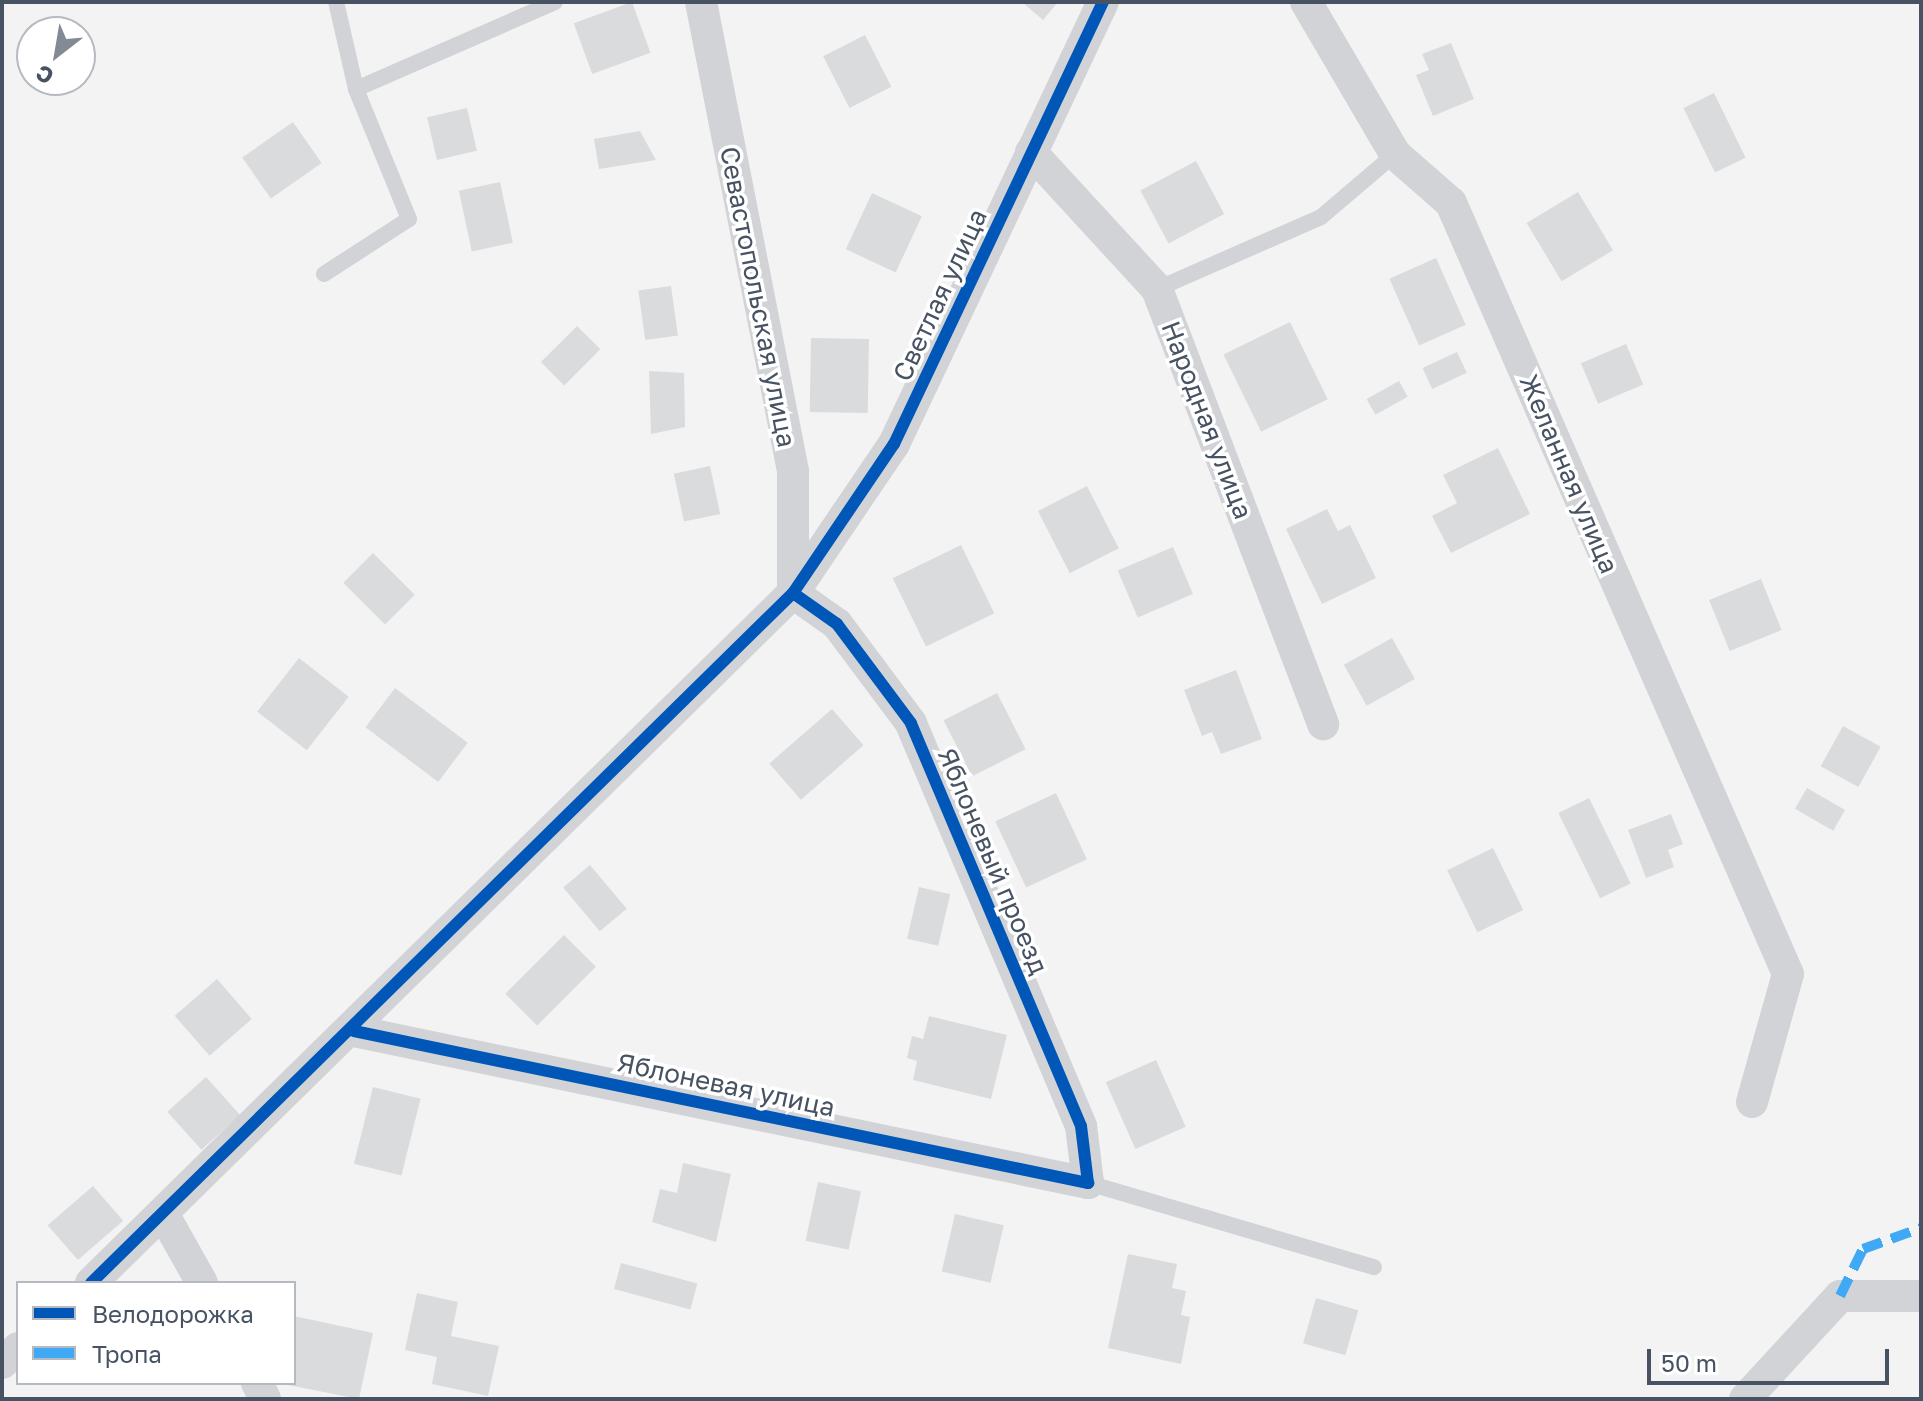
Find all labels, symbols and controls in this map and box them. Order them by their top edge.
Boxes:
north arrow [16,16,96,96]
text: С [31,60,58,91]
street label: Севастопольская улица [714,144,802,450]
street label: Светлая улица [886,204,994,386]
street label: Народная улица [1155,317,1259,523]
street label: Желанная улица [1513,370,1625,578]
street label: Яблоневый проезд [931,743,1055,979]
street label: Яблоневая улица [614,1047,838,1123]
legend [16,1281,296,1385]
text: Велодорожка [92,1299,254,1328]
scale bar [1651,1333,1893,1383]
text: Тропа [92,1339,162,1368]
text: 50 m [1661,1348,1717,1377]

